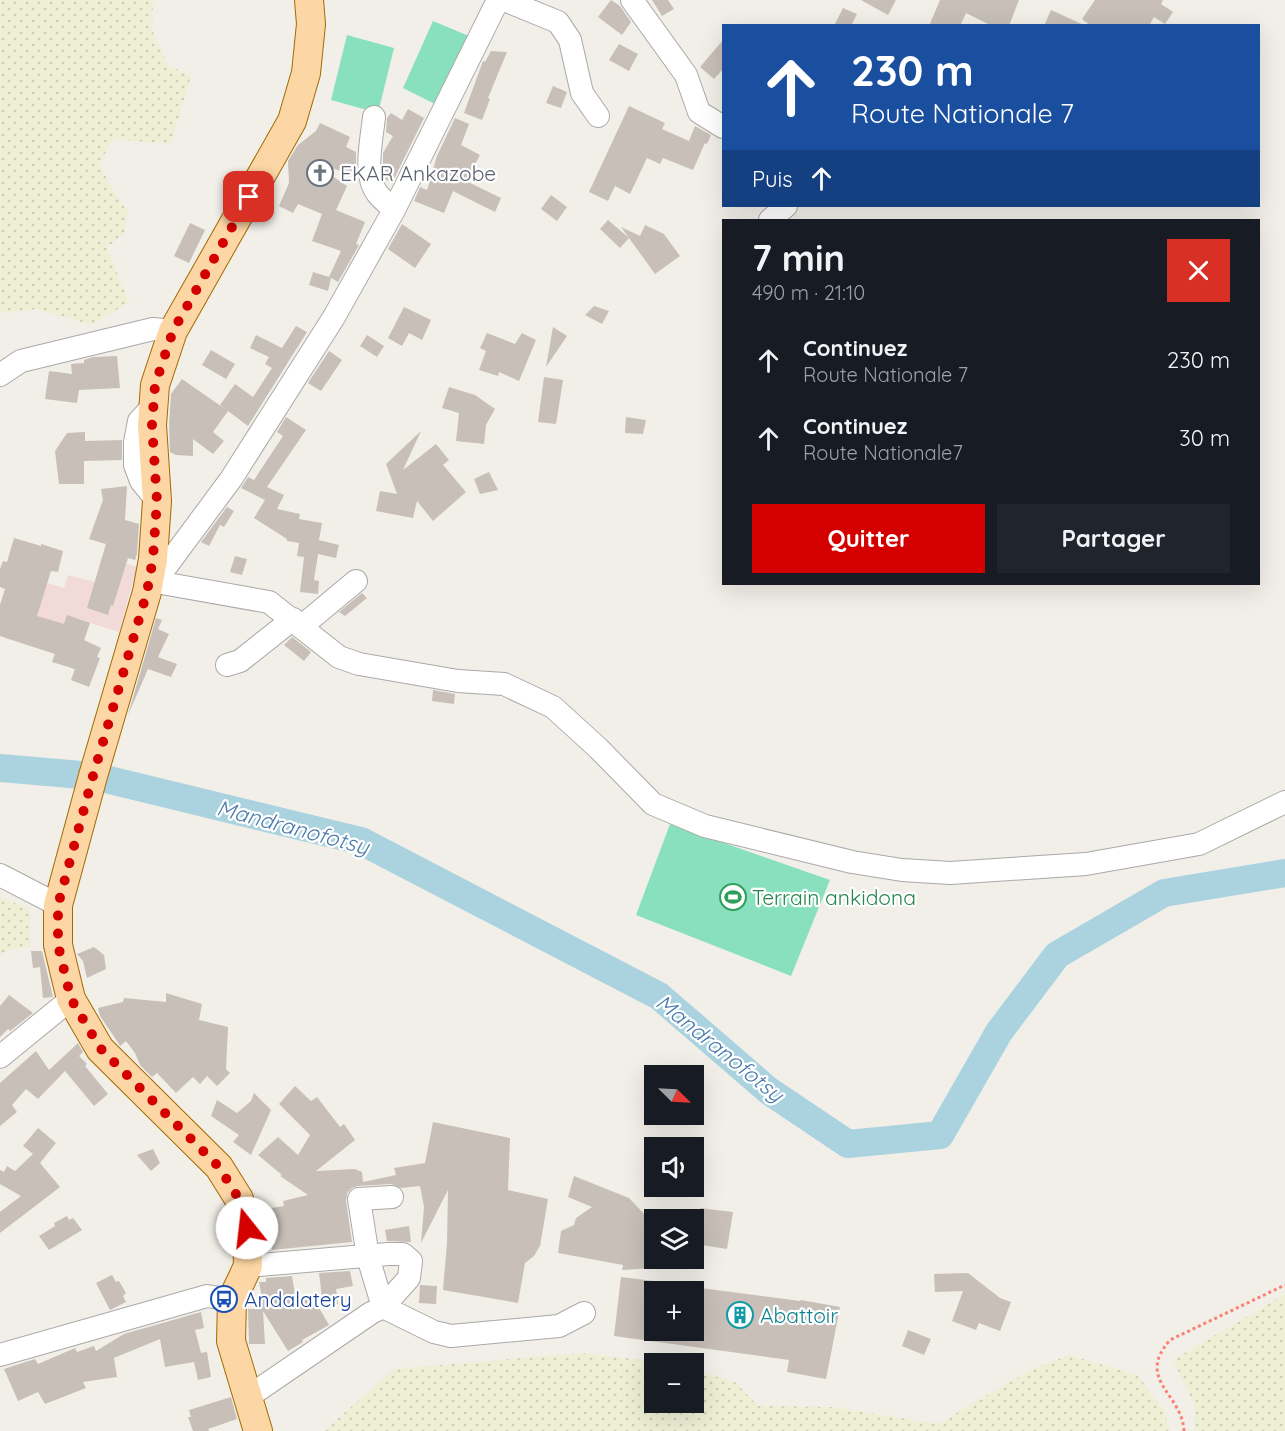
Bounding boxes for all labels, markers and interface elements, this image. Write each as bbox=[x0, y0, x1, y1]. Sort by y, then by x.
text: 230 m bbox=[851, 44, 974, 97]
icon: ahead bbox=[752, 48, 830, 126]
text: Route Nationale 7 bbox=[851, 96, 1074, 130]
church icon: EKAR Ankazobe bbox=[305, 158, 335, 188]
place label: EKAR Ankazobe bbox=[340, 160, 496, 186]
icon: ahead bbox=[805, 162, 838, 195]
text: Puis bbox=[752, 165, 793, 193]
pin bbox=[223, 171, 274, 222]
icon: arrive bbox=[232, 180, 265, 213]
text: 7 min bbox=[752, 235, 845, 280]
button: close bbox=[1167, 239, 1230, 302]
text: 490 m · 21:10 bbox=[752, 280, 865, 305]
text: Continuez bbox=[803, 334, 907, 362]
icon: ahead bbox=[752, 344, 785, 377]
text: 230 m bbox=[1167, 346, 1230, 374]
text: Route Nationale 7 bbox=[803, 362, 968, 387]
text: Continuez bbox=[803, 412, 907, 440]
icon: ahead bbox=[752, 422, 785, 455]
text: 30 m bbox=[1179, 424, 1230, 452]
text: Route Nationale7 bbox=[803, 440, 963, 465]
button: Quitter bbox=[752, 504, 985, 573]
button: Partager bbox=[997, 504, 1230, 573]
water label: Mandranofotsy bbox=[214, 793, 374, 861]
sports icon: Terrain ankidona bbox=[718, 882, 748, 912]
place label: Terrain ankidona bbox=[752, 884, 916, 910]
water label: Mandranofotsy bbox=[650, 988, 791, 1109]
north arrow bbox=[644, 1065, 704, 1125]
map controls bbox=[644, 1065, 704, 1413]
button: sound bbox=[644, 1137, 704, 1197]
position arrow bbox=[215, 1196, 279, 1260]
button: layers bbox=[644, 1209, 704, 1269]
button: + bbox=[644, 1281, 704, 1341]
bus stop icon: Andalatery bbox=[209, 1284, 239, 1314]
place label: Andalatery bbox=[244, 1286, 352, 1312]
building icon: Abattoir bbox=[725, 1300, 755, 1330]
place label: Abattoir bbox=[760, 1302, 838, 1328]
button: − bbox=[644, 1353, 704, 1413]

